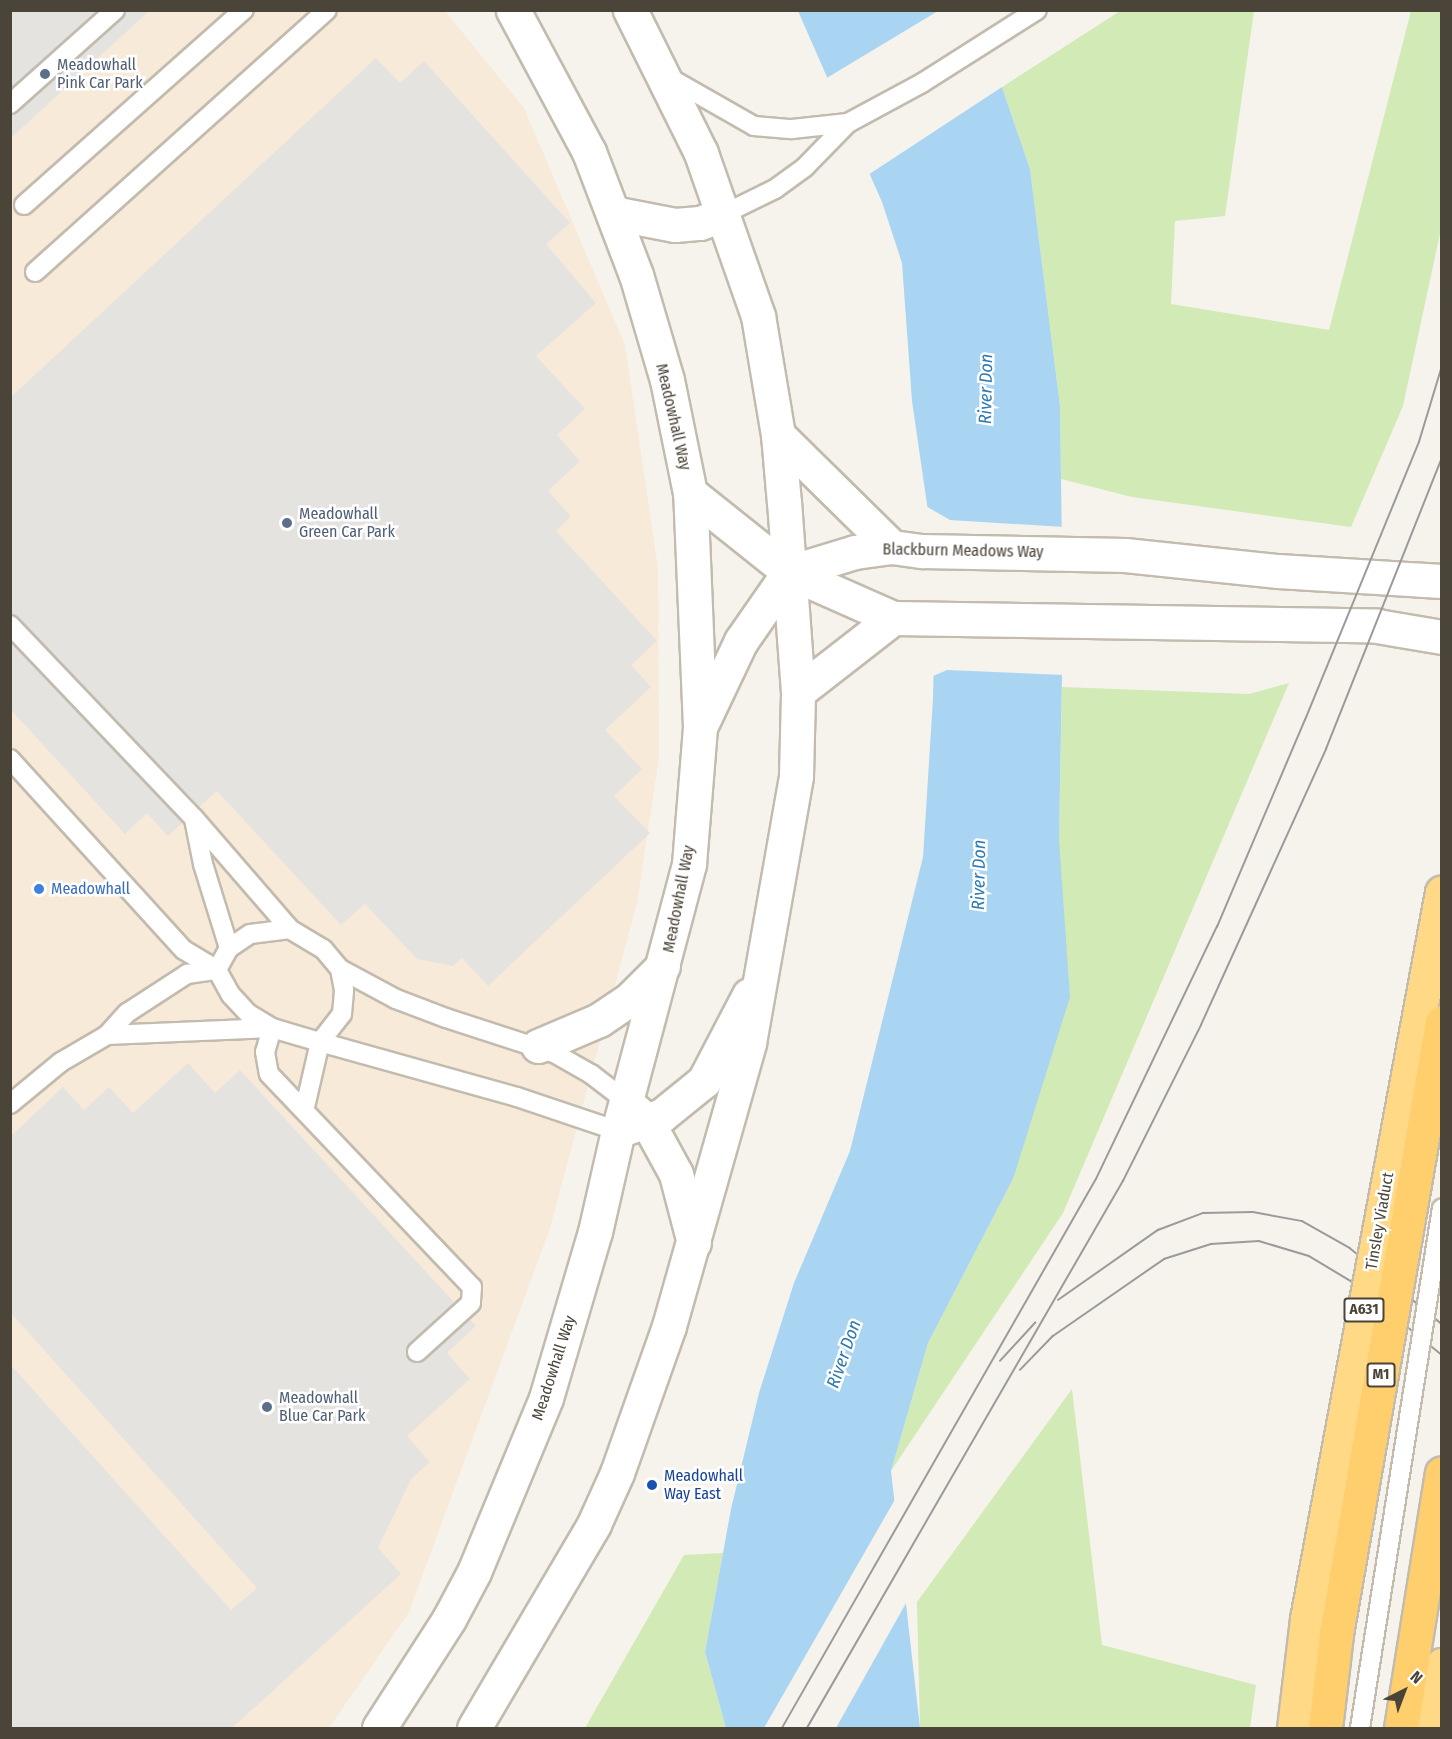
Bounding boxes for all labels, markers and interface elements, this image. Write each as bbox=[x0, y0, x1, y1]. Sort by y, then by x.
place label: Meadowhall Pink Car Park bbox=[57, 55, 143, 93]
marker: Meadowhall Pink Car Park bbox=[38, 67, 52, 81]
water label: River Don bbox=[975, 354, 997, 424]
street label: Meadowhall Way bbox=[651, 362, 695, 472]
place label: Meadowhall Green Car Park bbox=[299, 504, 395, 542]
marker: Meadowhall Green Car Park bbox=[280, 516, 294, 530]
street label: Blackburn Meadows Way bbox=[882, 540, 1044, 562]
water label: River Don bbox=[968, 840, 990, 910]
street label: Meadowhall Way bbox=[659, 844, 699, 954]
place label: Meadowhall bbox=[51, 879, 130, 899]
marker: Meadowhall bbox=[32, 882, 46, 896]
street label: Tinsley Viaduct bbox=[1362, 1171, 1398, 1271]
road number: A631 bbox=[1343, 1298, 1385, 1322]
street label: Meadowhall Way bbox=[528, 1313, 580, 1423]
water label: River Don bbox=[822, 1317, 866, 1391]
road number: M1 bbox=[1366, 1363, 1396, 1387]
place label: Meadowhall Blue Car Park bbox=[279, 1388, 366, 1426]
marker: Meadowhall Blue Car Park bbox=[260, 1400, 274, 1414]
place label: Meadowhall Way East bbox=[664, 1466, 743, 1504]
marker: Meadowhall Way East bbox=[645, 1478, 659, 1492]
north arrow bbox=[1374, 1661, 1434, 1721]
text: N bbox=[1406, 1667, 1426, 1688]

